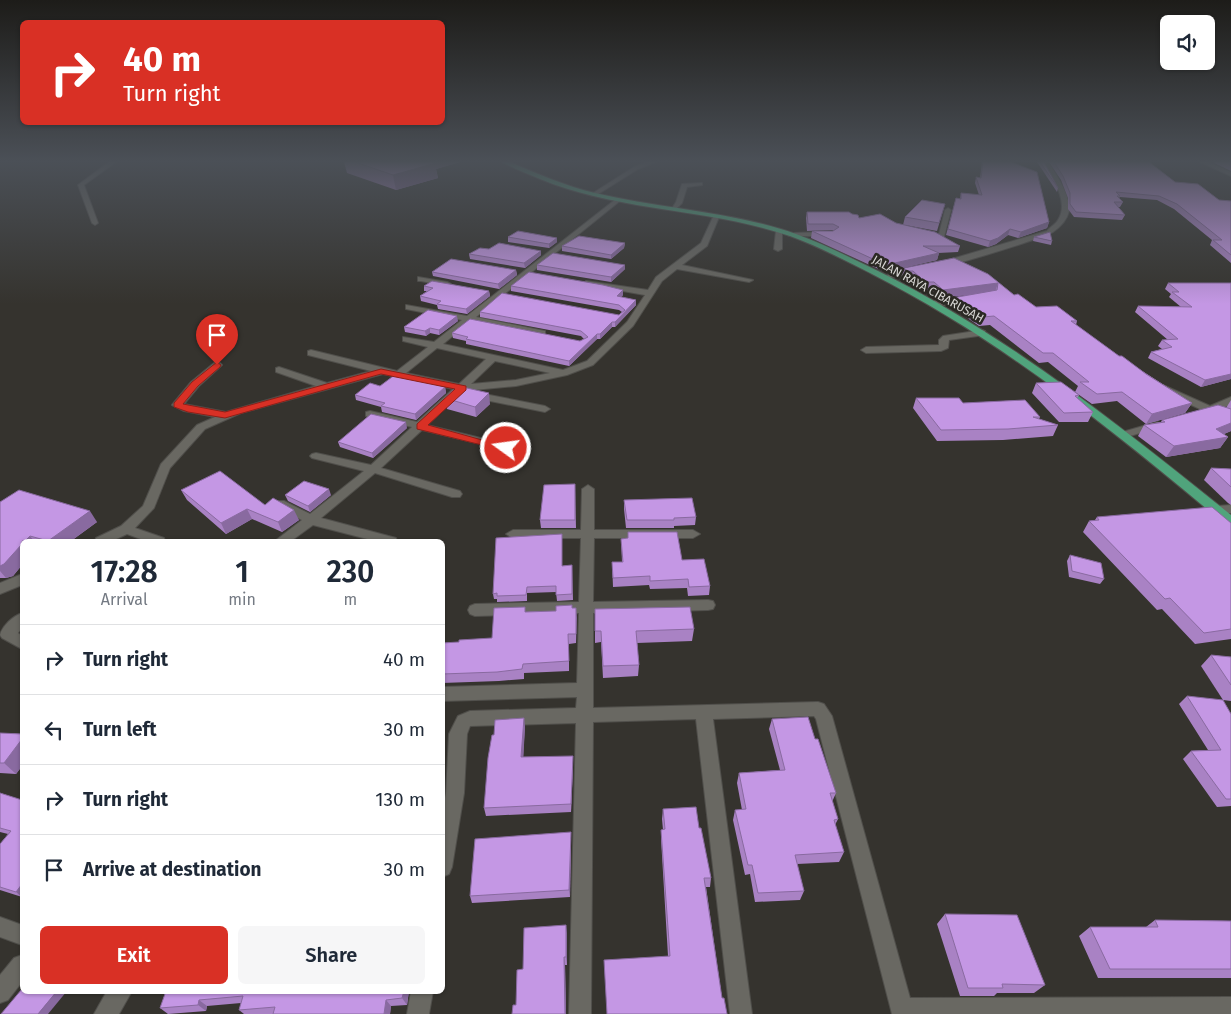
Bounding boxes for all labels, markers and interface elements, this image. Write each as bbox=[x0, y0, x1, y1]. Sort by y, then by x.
map controls bbox=[1160, 15, 1215, 70]
button: sound bbox=[1160, 15, 1215, 70]
text: 40 m bbox=[123, 38, 201, 80]
icon: right bbox=[40, 40, 105, 105]
text: Turn right bbox=[123, 80, 220, 107]
street label: JALAN RAYA CIBARUSAH bbox=[870, 253, 986, 325]
pin bbox=[196, 314, 238, 365]
icon: arrive bbox=[203, 321, 231, 349]
position arrow bbox=[479, 421, 531, 473]
text: 17:28 bbox=[91, 554, 158, 590]
text: 1 bbox=[235, 554, 249, 590]
text: 230 bbox=[326, 554, 374, 590]
text: Arrival bbox=[101, 590, 148, 609]
text: min bbox=[228, 590, 256, 609]
text: m bbox=[344, 590, 357, 609]
icon: right bbox=[40, 646, 68, 674]
text: Turn right bbox=[83, 648, 168, 671]
text: 40 m bbox=[383, 648, 425, 671]
icon: left bbox=[40, 716, 68, 744]
text: Turn left bbox=[83, 718, 157, 741]
text: 30 m bbox=[384, 718, 425, 741]
icon: right bbox=[40, 786, 68, 814]
text: Turn right bbox=[83, 788, 168, 811]
text: 130 m bbox=[375, 788, 425, 811]
icon: arrive bbox=[40, 856, 68, 884]
text: Arrive at destination bbox=[83, 858, 262, 881]
text: 30 m bbox=[384, 858, 425, 881]
button: Exit bbox=[40, 926, 228, 984]
button: Share bbox=[238, 926, 425, 984]

